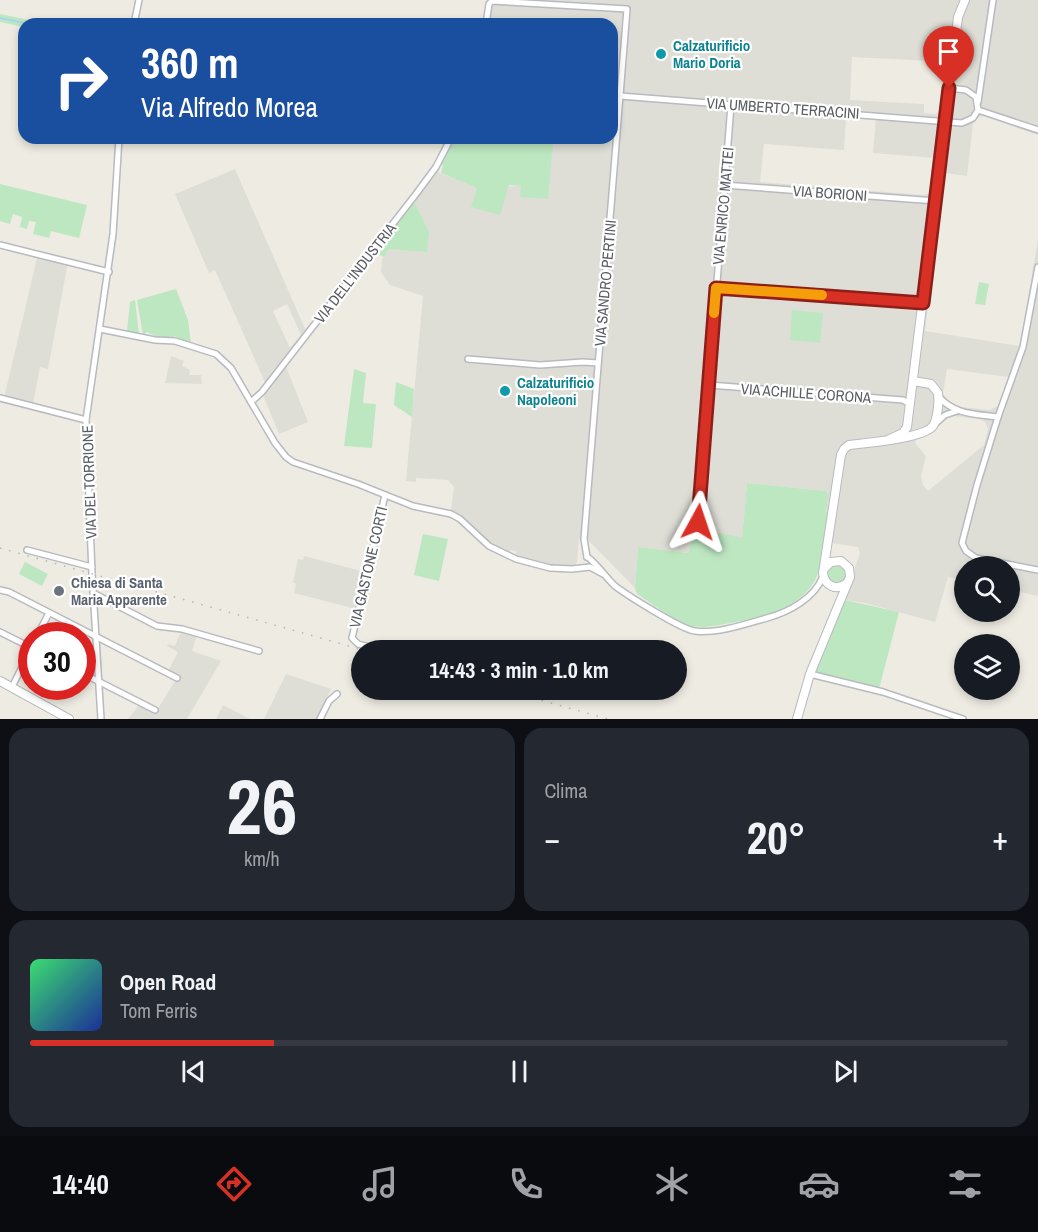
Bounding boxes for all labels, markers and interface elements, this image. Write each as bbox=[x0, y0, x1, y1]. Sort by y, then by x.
pin bbox=[923, 26, 974, 88]
text: 360 m bbox=[141, 35, 239, 91]
place label: Calzaturificio Mario Doria bbox=[673, 35, 750, 73]
icon: arrive bbox=[932, 35, 965, 68]
icon: right bbox=[42, 42, 120, 120]
marker: Calzaturificio Mario Doria bbox=[654, 47, 668, 61]
text: Via Alfredo Morea bbox=[141, 89, 318, 125]
street label: VIA UMBERTO TERRACINI bbox=[706, 92, 860, 124]
street label: VIA ENRICO MATTEI bbox=[707, 146, 739, 266]
street label: VIA BORIONI bbox=[792, 180, 868, 206]
street label: VIA DELL'INDUSTRIA bbox=[309, 218, 401, 328]
street label: VIA SANDRO PERTINI bbox=[589, 219, 621, 347]
place label: Calzaturificio Napoleoni bbox=[517, 372, 594, 410]
street label: VIA ACHILLE CORONA bbox=[740, 378, 873, 408]
marker: Calzaturificio Napoleoni bbox=[498, 384, 512, 398]
street label: VIA DEL TORRIONE bbox=[77, 425, 101, 539]
position arrow bbox=[666, 490, 730, 554]
street label: VIA GASTONE CORTI bbox=[344, 504, 392, 630]
map controls bbox=[954, 556, 1020, 700]
button: search bbox=[954, 556, 1020, 622]
place label: Chiesa di Santa Maria Apparente bbox=[71, 572, 167, 610]
marker: Chiesa di Santa Maria Apparente bbox=[52, 584, 66, 598]
speed limit sign: 30 bbox=[18, 622, 96, 700]
button: layers bbox=[954, 634, 1020, 700]
text: 14:43 · 3 min · 1.0 km bbox=[429, 655, 609, 685]
text: 26 bbox=[226, 753, 297, 858]
text: Clima bbox=[545, 777, 587, 804]
text: 20° bbox=[747, 807, 806, 868]
text: − bbox=[545, 816, 560, 860]
text: + bbox=[992, 816, 1008, 860]
text: km/h bbox=[244, 845, 280, 872]
text: Open Road bbox=[120, 967, 216, 997]
text: Tom Ferris bbox=[120, 997, 198, 1024]
icon: previous bbox=[177, 1055, 210, 1088]
icon: pause bbox=[503, 1055, 536, 1088]
icon: next bbox=[829, 1055, 862, 1088]
icon: directions bbox=[213, 1163, 255, 1205]
icon: music bbox=[359, 1163, 401, 1205]
icon: phone bbox=[505, 1163, 547, 1205]
icon: climate bbox=[651, 1163, 693, 1205]
icon: car bbox=[798, 1163, 840, 1205]
icon: filters bbox=[944, 1163, 986, 1205]
text: 14:40 bbox=[52, 1166, 109, 1202]

